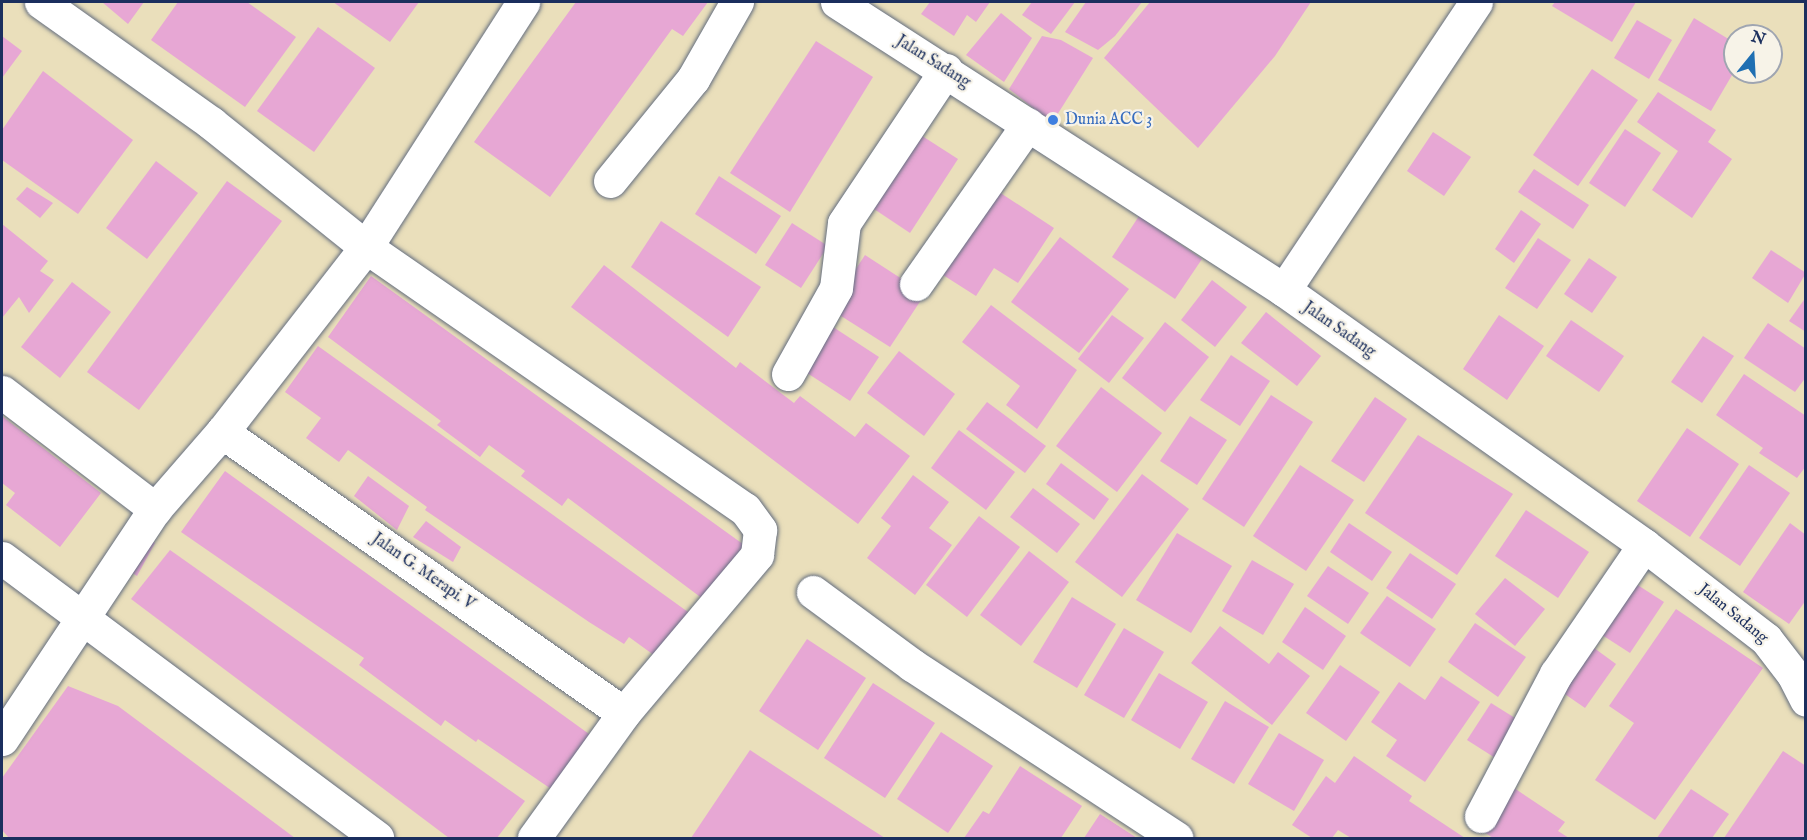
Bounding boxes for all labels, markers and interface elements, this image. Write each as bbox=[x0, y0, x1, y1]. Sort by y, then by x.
north arrow bbox=[1723, 24, 1783, 84]
text: N bbox=[1748, 27, 1768, 50]
street label: Jalan Sadang bbox=[892, 32, 974, 92]
place label: Dunia ACC 3 bbox=[1065, 110, 1152, 130]
marker: Dunia ACC 3 bbox=[1046, 113, 1060, 127]
street label: Jalan Sadang bbox=[1299, 298, 1379, 362]
street label: Jalan G. Merapi. V bbox=[368, 529, 478, 615]
street label: Jalan Sadang bbox=[1694, 580, 1772, 648]

